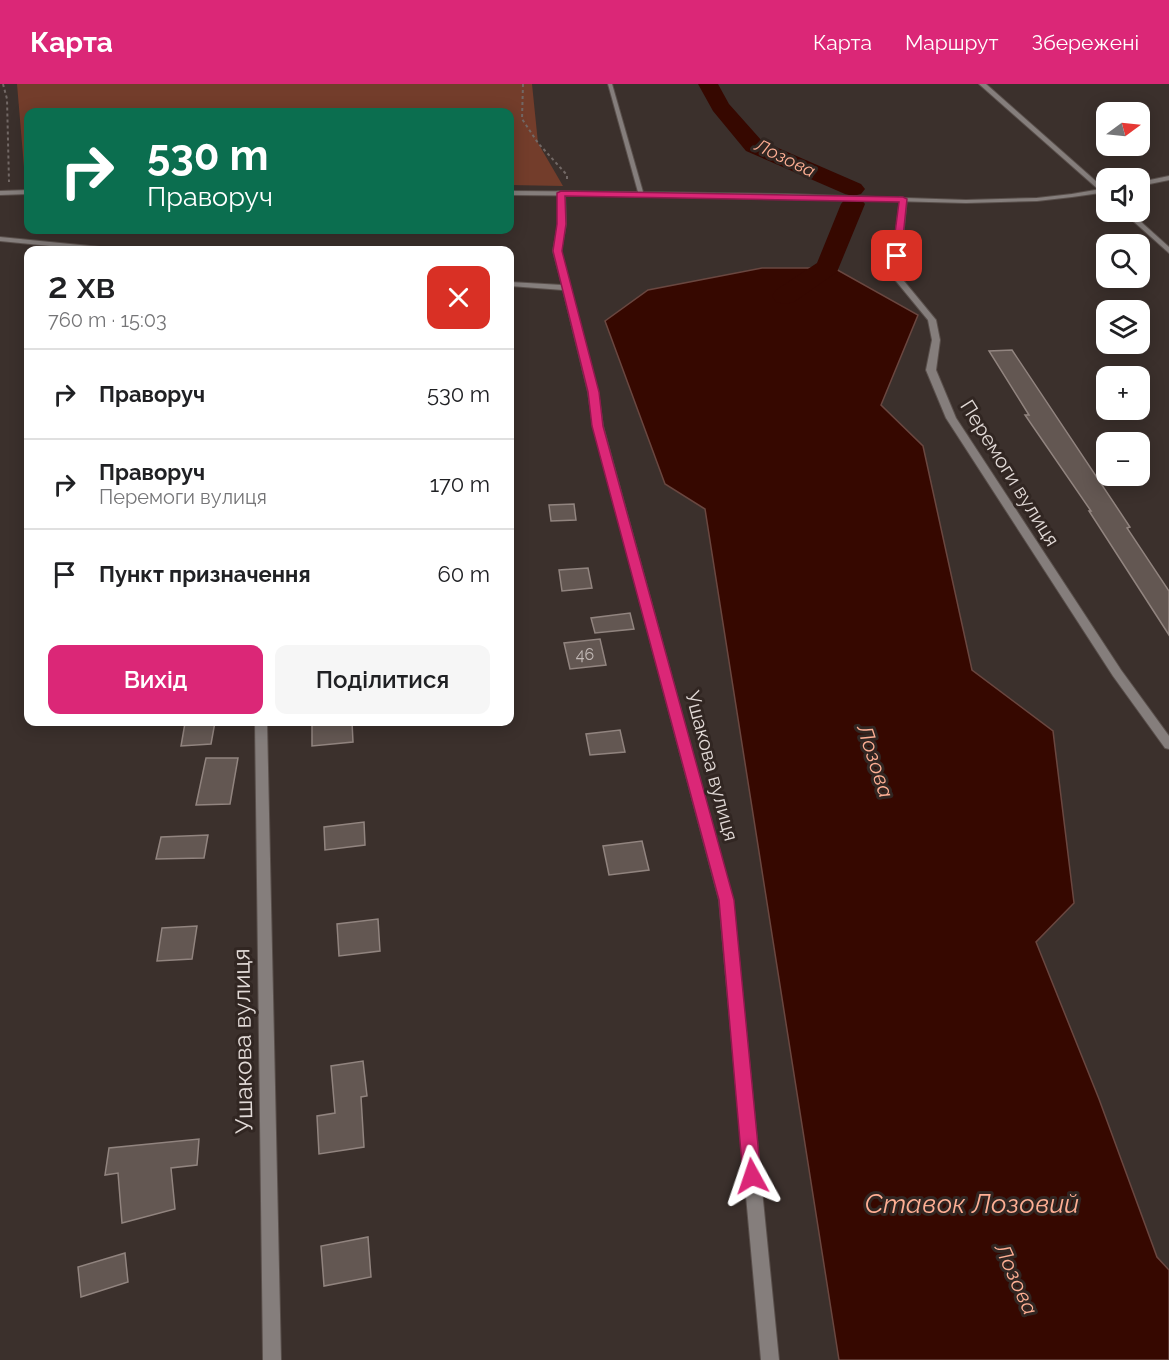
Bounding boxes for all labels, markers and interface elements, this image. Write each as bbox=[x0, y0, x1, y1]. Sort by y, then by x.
text: Карта bbox=[30, 26, 113, 59]
text: Карта bbox=[813, 30, 872, 55]
text: Маршрут bbox=[905, 30, 998, 55]
text: Збережені bbox=[1031, 30, 1139, 55]
north arrow bbox=[1096, 102, 1150, 156]
map controls bbox=[1096, 102, 1150, 486]
text: 530 m bbox=[147, 131, 269, 180]
icon: right bbox=[48, 132, 126, 210]
water label: Лозова bbox=[751, 133, 819, 181]
button: sound bbox=[1096, 168, 1150, 222]
text: Праворуч bbox=[147, 181, 273, 212]
pin bbox=[871, 230, 922, 281]
button: search bbox=[1096, 234, 1150, 288]
icon: arrive bbox=[880, 239, 913, 272]
text: 2 хв bbox=[48, 264, 115, 306]
button: close bbox=[427, 266, 490, 329]
button: layers bbox=[1096, 300, 1150, 354]
text: 760 m · 15:03 bbox=[48, 308, 167, 332]
button: + bbox=[1096, 366, 1150, 420]
icon: right bbox=[48, 378, 81, 411]
text: Праворуч bbox=[99, 381, 205, 407]
text: 530 m bbox=[427, 381, 490, 407]
street label: Перемоги вулиця bbox=[955, 395, 1065, 551]
button: − bbox=[1096, 432, 1150, 486]
text: Праворуч bbox=[99, 459, 205, 485]
icon: right bbox=[48, 468, 81, 501]
text: 170 m bbox=[430, 471, 490, 497]
text: Перемоги вулиця bbox=[99, 485, 267, 509]
icon: arrive bbox=[48, 558, 81, 591]
text: Пункт призначення bbox=[99, 561, 311, 587]
text: 60 m bbox=[437, 561, 490, 587]
button: Вихід bbox=[48, 645, 263, 714]
button: Поділитися bbox=[275, 645, 490, 714]
house number: 46 bbox=[576, 645, 594, 664]
street label: Ушакова вулиця bbox=[680, 688, 744, 844]
water label: Лозова bbox=[852, 720, 899, 801]
street label: Ушакова вулиця bbox=[226, 948, 259, 1134]
position arrow bbox=[720, 1144, 784, 1208]
water label: Ставок Лозовий bbox=[865, 1189, 1079, 1219]
water label: Лозова bbox=[989, 1238, 1043, 1318]

